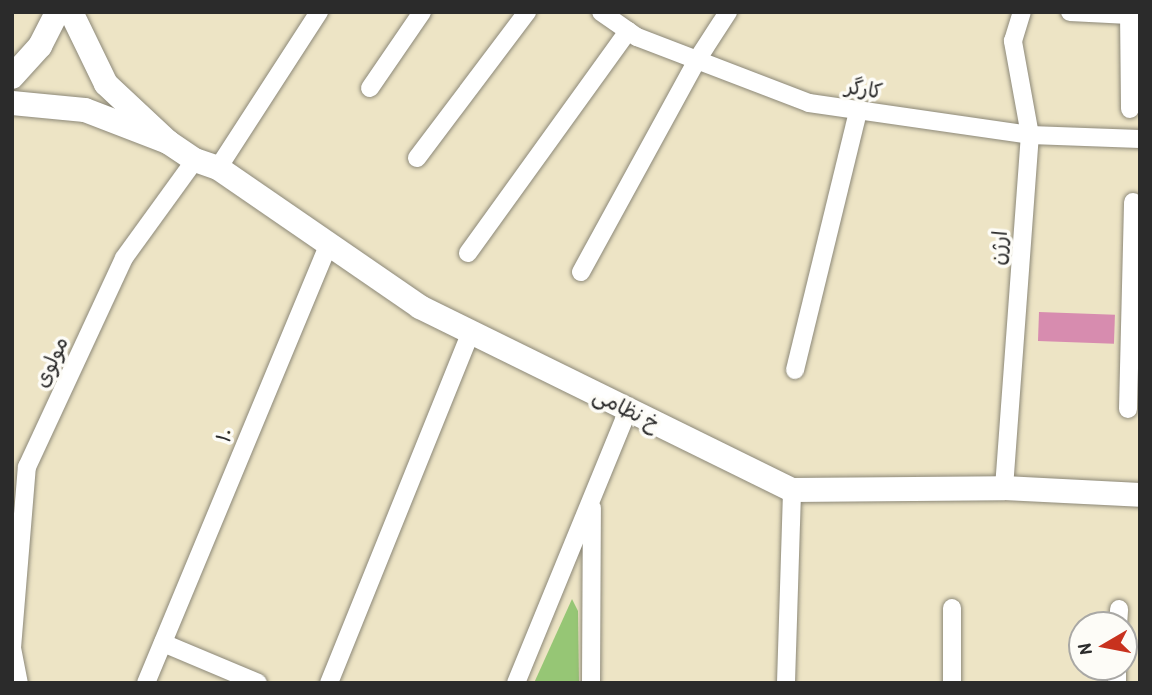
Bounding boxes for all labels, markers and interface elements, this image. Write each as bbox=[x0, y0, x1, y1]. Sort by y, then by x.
street label: کارگر bbox=[843, 74, 885, 104]
street label: ارژن bbox=[985, 230, 1013, 266]
street label: مولوی bbox=[28, 333, 74, 391]
street label: خ نظامی bbox=[589, 382, 663, 436]
street label: ۱۰ bbox=[211, 423, 239, 447]
north arrow bbox=[1068, 611, 1138, 681]
text: N bbox=[1071, 642, 1098, 657]

